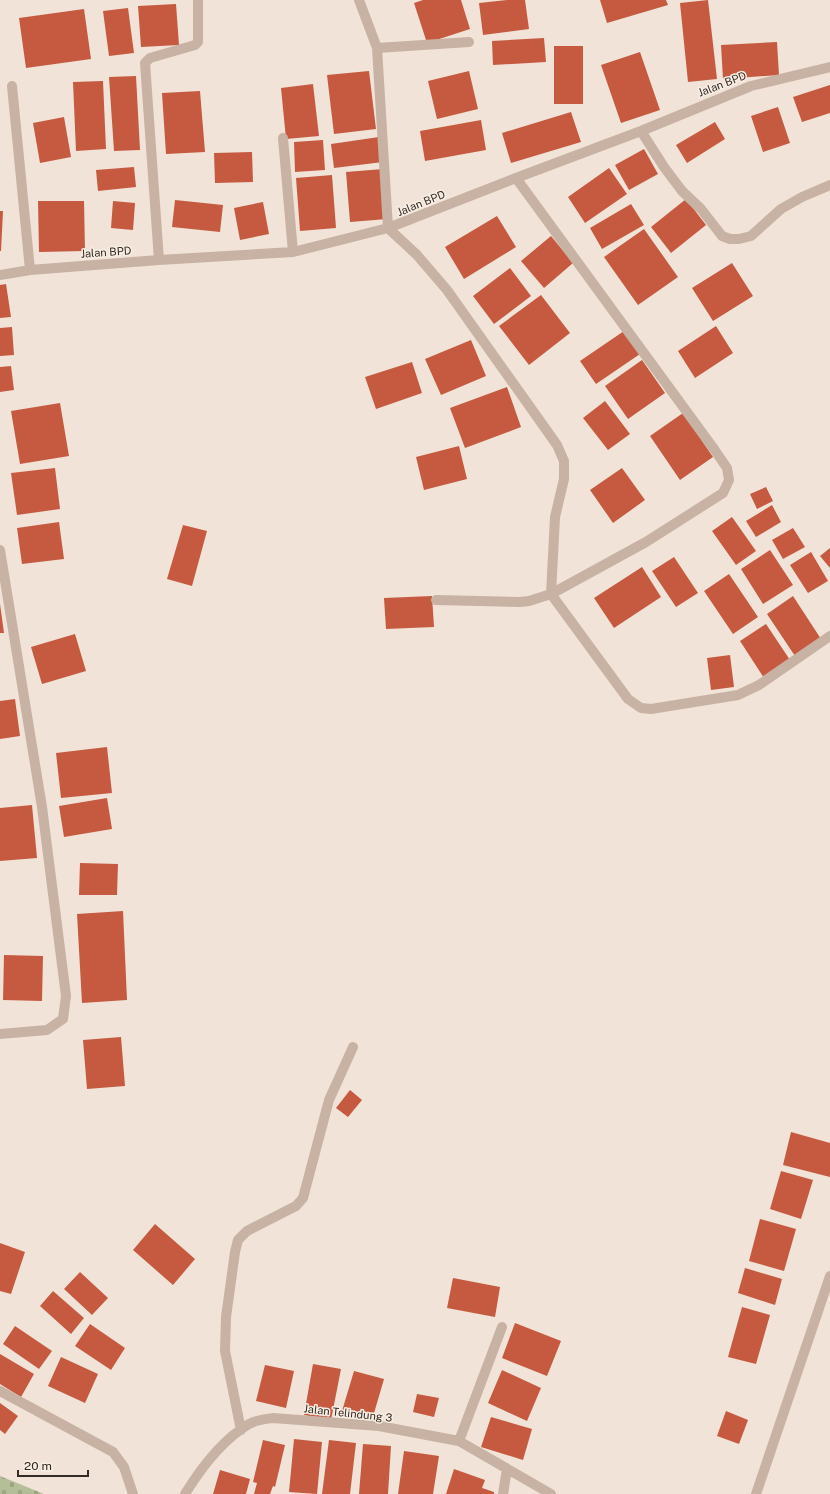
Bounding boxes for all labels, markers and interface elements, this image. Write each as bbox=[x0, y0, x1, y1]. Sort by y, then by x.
street label: Jalan BPD bbox=[696, 69, 748, 99]
street label: Jalan BPD bbox=[395, 188, 447, 218]
street label: Jalan BPD bbox=[80, 244, 132, 260]
street label: Jalan Telindung 3 bbox=[303, 1402, 393, 1424]
scale bar bbox=[18, 1452, 88, 1478]
text: 20 m bbox=[24, 1459, 52, 1473]

